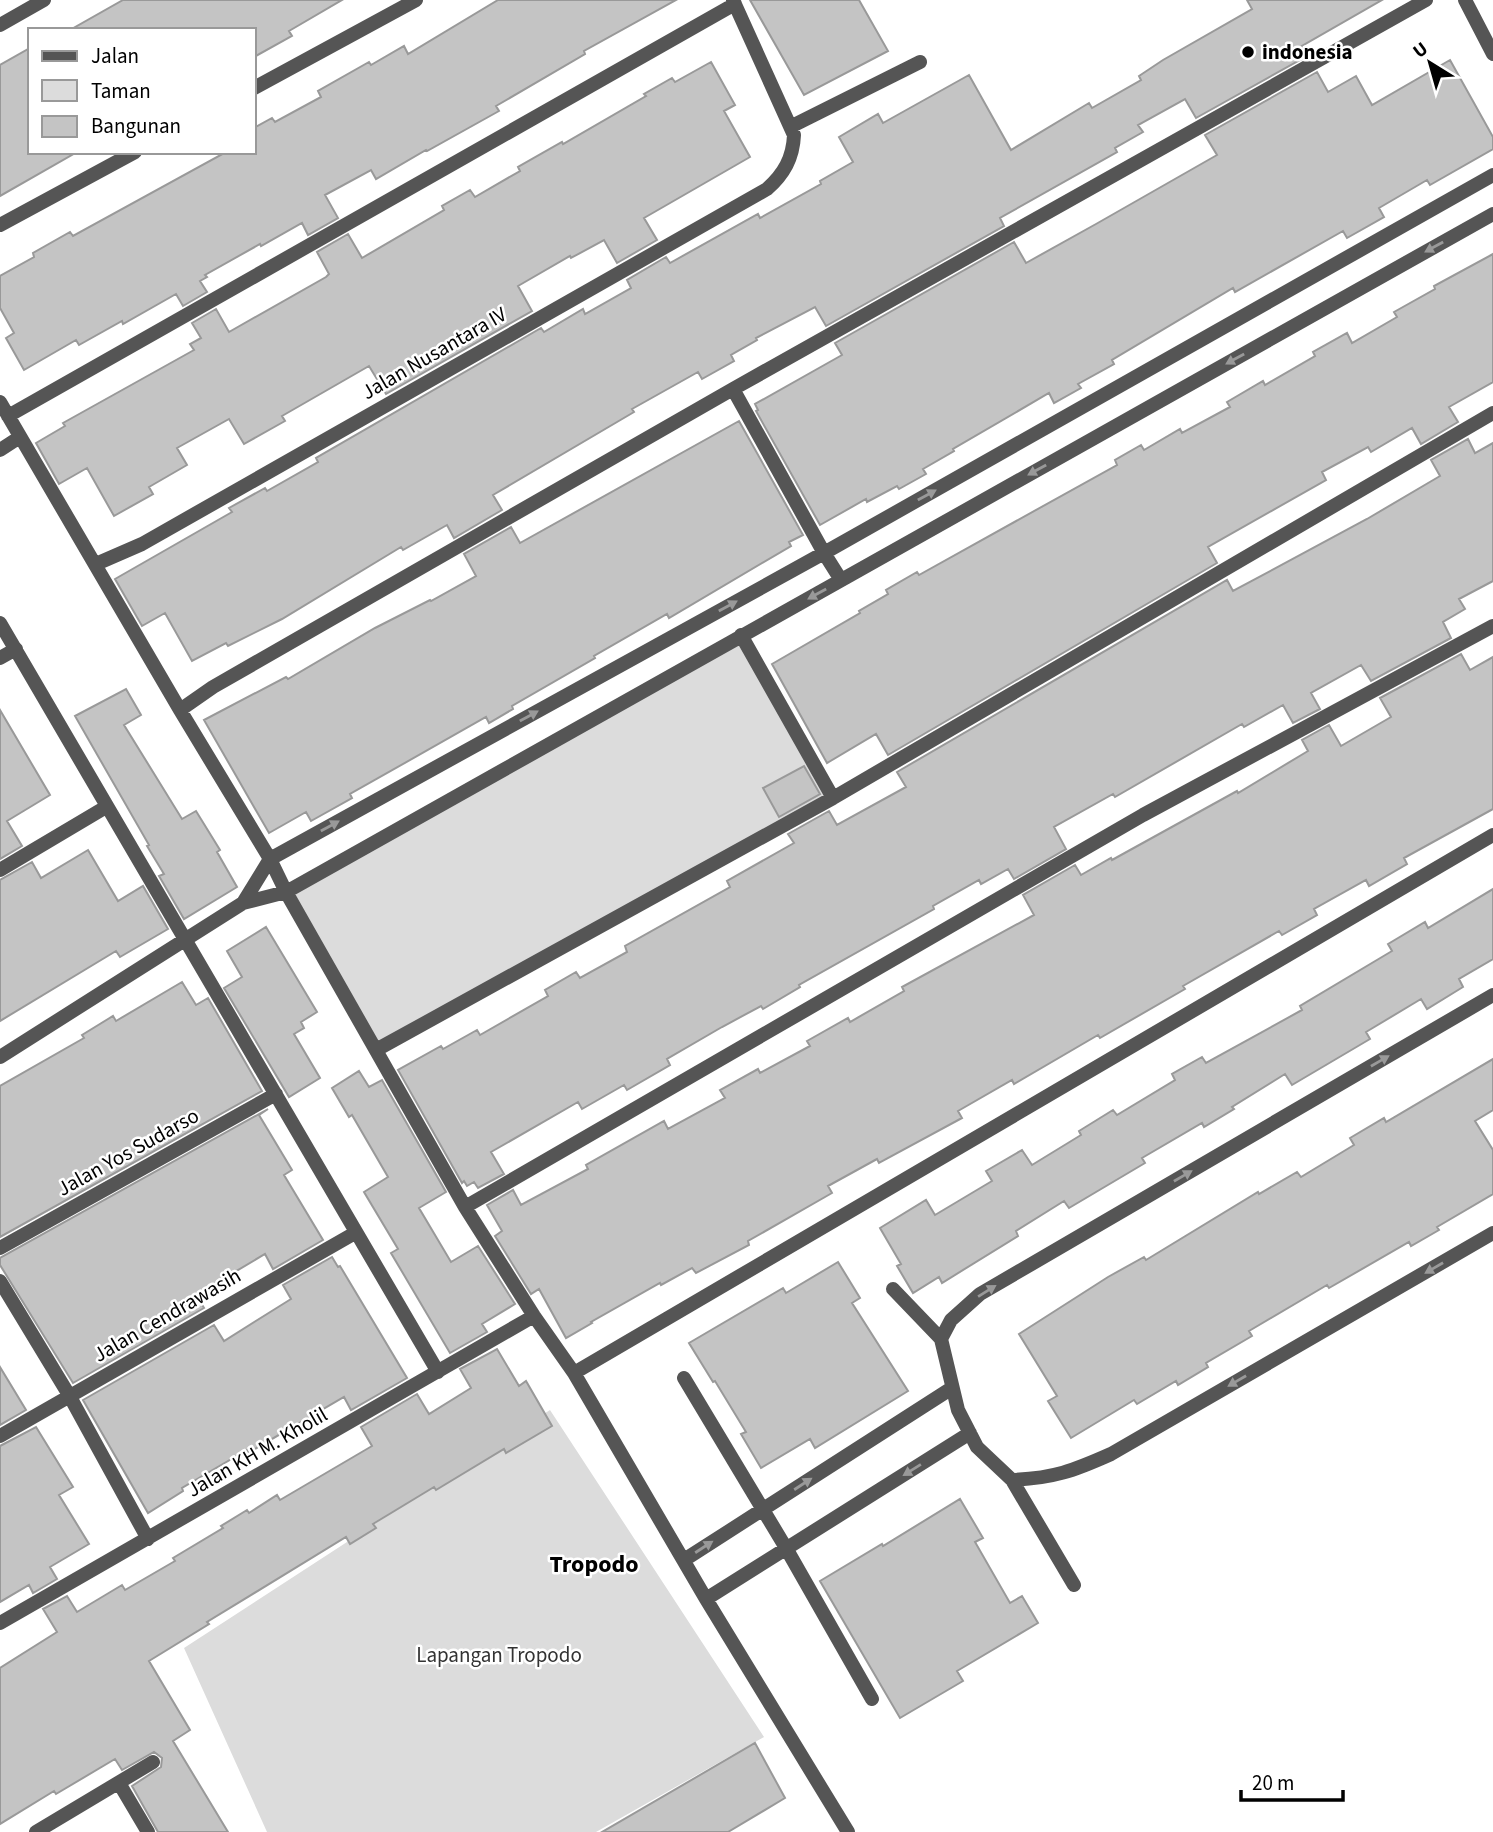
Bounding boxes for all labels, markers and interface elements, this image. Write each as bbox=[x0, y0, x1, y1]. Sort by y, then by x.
legend bbox=[28, 28, 256, 154]
north arrow bbox=[1395, 28, 1465, 98]
text: U bbox=[1407, 36, 1434, 65]
place label: indonesia bbox=[1262, 37, 1353, 67]
text: Jalan bbox=[91, 41, 139, 71]
marker: indonesia bbox=[1240, 44, 1256, 60]
text: Taman bbox=[91, 76, 151, 106]
text: Bangunan bbox=[91, 111, 181, 141]
one-way arrow bbox=[1424, 241, 1443, 253]
street label: Jalan Nusantara IV bbox=[356, 299, 512, 407]
one-way arrow bbox=[1226, 353, 1245, 365]
one-way arrow bbox=[1027, 464, 1047, 476]
one-way arrow bbox=[917, 489, 936, 501]
one-way arrow bbox=[807, 588, 827, 599]
one-way arrow bbox=[719, 600, 738, 612]
one-way arrow bbox=[519, 710, 539, 722]
one-way arrow bbox=[320, 820, 340, 832]
one-way arrow bbox=[1370, 1055, 1389, 1067]
street label: Jalan Yos Sudarso bbox=[52, 1101, 204, 1203]
one-way arrow bbox=[1174, 1170, 1193, 1182]
street label: Jalan Cendrawasih bbox=[88, 1260, 246, 1370]
one-way arrow bbox=[1424, 1261, 1444, 1273]
one-way arrow bbox=[978, 1284, 997, 1297]
one-way arrow bbox=[1227, 1375, 1247, 1387]
street label: Jalan KH M. Kholil bbox=[181, 1400, 333, 1504]
one-way arrow bbox=[902, 1463, 921, 1476]
one-way arrow bbox=[794, 1477, 813, 1490]
one-way arrow bbox=[695, 1540, 714, 1553]
district label: Tropodo bbox=[549, 1547, 639, 1582]
park label: Lapangan Tropodo bbox=[416, 1640, 582, 1670]
scale bar bbox=[1241, 1758, 1342, 1802]
text: 20 m bbox=[1252, 1768, 1294, 1798]

